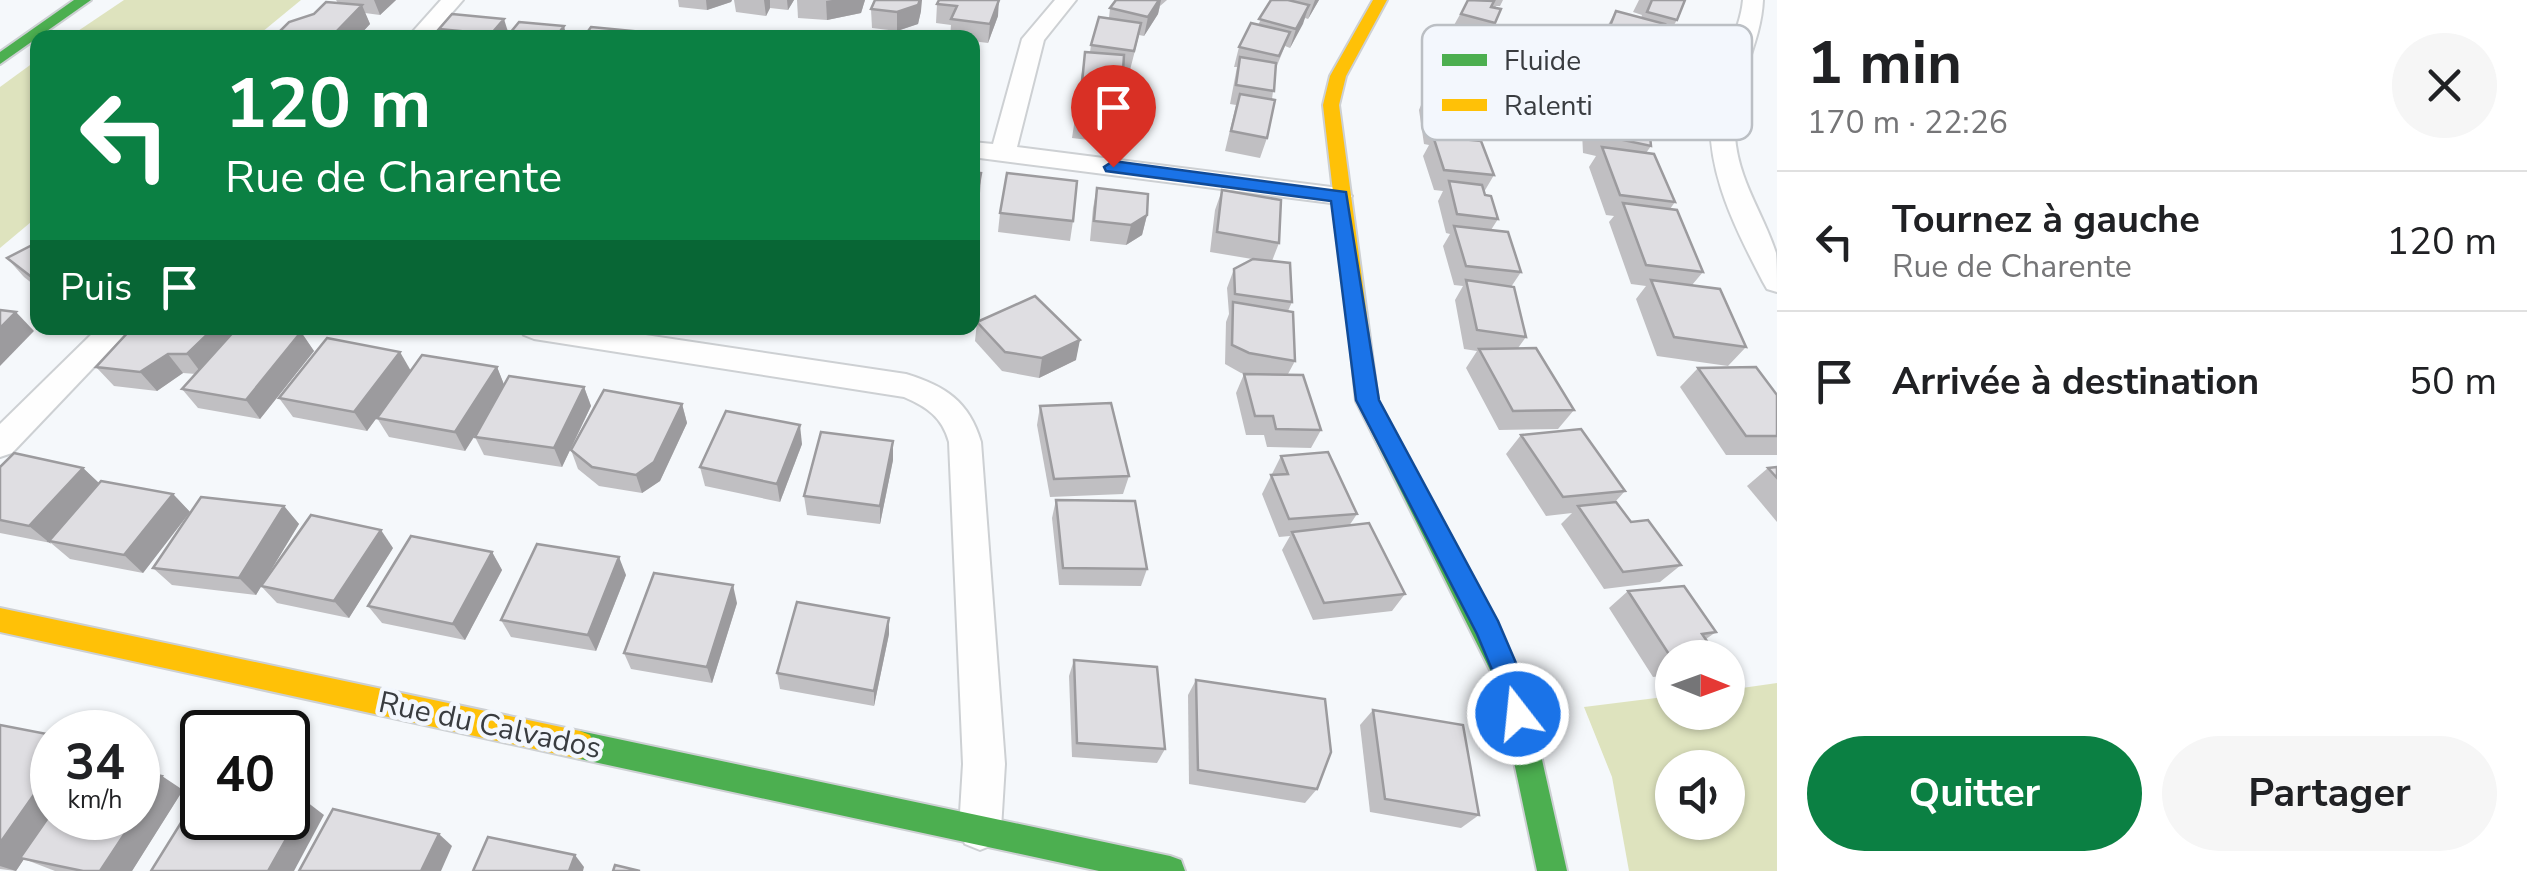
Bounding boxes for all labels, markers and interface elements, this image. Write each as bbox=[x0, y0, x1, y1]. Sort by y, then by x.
text: 1 min bbox=[1807, 22, 1962, 104]
legend bbox=[1422, 25, 1752, 140]
button: close bbox=[2392, 33, 2497, 138]
text: Fluide bbox=[1504, 42, 1581, 80]
text: 120 m bbox=[225, 56, 431, 152]
pin bbox=[1071, 65, 1156, 168]
icon: left bbox=[60, 70, 190, 200]
icon: arrive bbox=[1086, 80, 1141, 135]
text: Ralenti bbox=[1504, 87, 1593, 125]
text: 170 m · 22:26 bbox=[1807, 101, 2008, 144]
text: Rue de Charente bbox=[225, 147, 562, 208]
text: Tournez à gauche bbox=[1892, 194, 2200, 245]
icon: left bbox=[1807, 214, 1862, 269]
text: 120 m bbox=[2386, 216, 2497, 267]
text: Rue de Charente bbox=[1892, 245, 2132, 288]
icon: arrive bbox=[152, 260, 207, 315]
text: Puis bbox=[60, 262, 132, 313]
icon: arrive bbox=[1807, 354, 1862, 409]
text: Arrivée à destination bbox=[1892, 356, 2259, 407]
text: 50 m bbox=[2409, 356, 2497, 407]
north arrow bbox=[1655, 640, 1745, 730]
map controls bbox=[1655, 640, 1745, 840]
position arrow bbox=[1466, 662, 1570, 766]
street label: Rue du Calvados bbox=[375, 682, 605, 769]
speed limit sign: 40 bbox=[180, 710, 310, 840]
text: 34 bbox=[65, 728, 125, 797]
button: Quitter bbox=[1807, 736, 2142, 851]
button: Partager bbox=[2162, 736, 2497, 851]
button: sound bbox=[1655, 750, 1745, 840]
text: km/h bbox=[67, 783, 123, 817]

